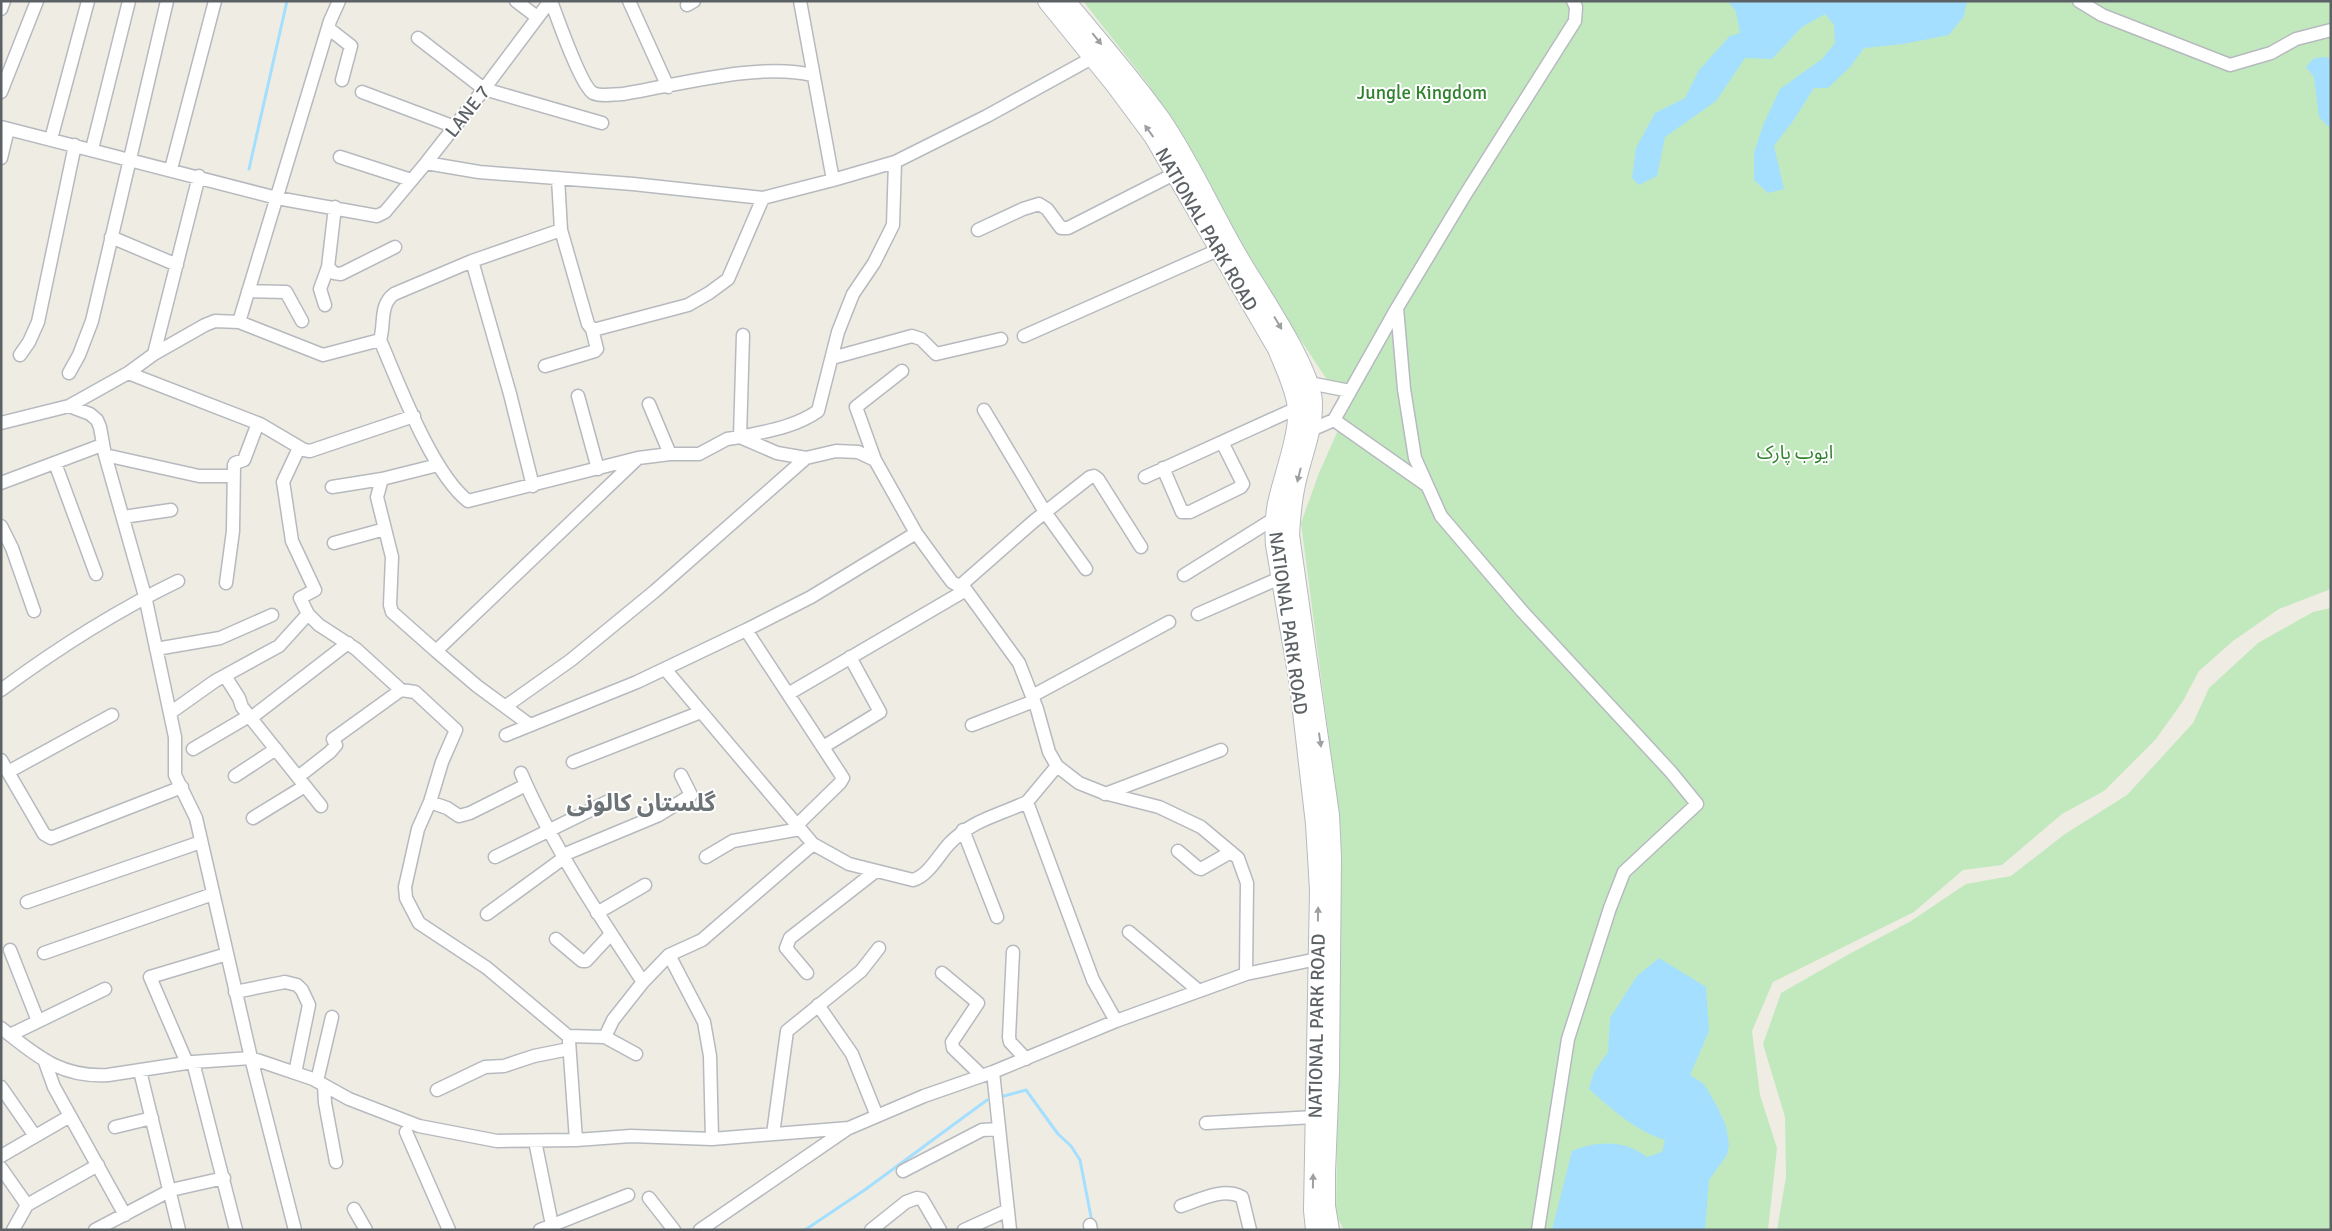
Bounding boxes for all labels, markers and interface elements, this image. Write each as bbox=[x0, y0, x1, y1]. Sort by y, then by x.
one-way arrow bbox=[1091, 32, 1102, 45]
street label: LANE 7 bbox=[440, 81, 496, 142]
park label: Jungle Kingdom bbox=[1357, 81, 1487, 105]
one-way arrow bbox=[1144, 124, 1154, 137]
street label: NATIONAL PARK ROAD bbox=[1150, 144, 1263, 315]
one-way arrow bbox=[1273, 316, 1282, 329]
park label: ایوب پارک bbox=[1757, 441, 1833, 465]
one-way arrow bbox=[1294, 468, 1302, 483]
street label: NATIONAL PARK ROAD bbox=[1263, 530, 1313, 716]
one-way arrow bbox=[1316, 732, 1324, 748]
district label: گلستان کالونی bbox=[566, 788, 717, 818]
one-way arrow bbox=[1315, 906, 1323, 922]
street label: NATIONAL PARK ROAD bbox=[1303, 933, 1331, 1119]
one-way arrow bbox=[1309, 1173, 1317, 1189]

